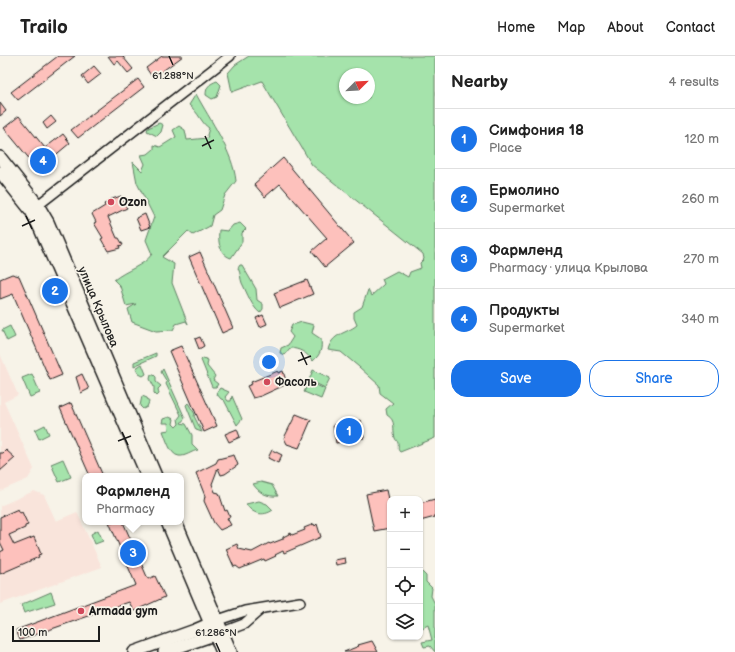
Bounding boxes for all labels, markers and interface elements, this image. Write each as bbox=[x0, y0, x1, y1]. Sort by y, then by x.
text: Trailo bbox=[20, 16, 68, 39]
text: Home bbox=[497, 19, 535, 36]
text: Map bbox=[557, 19, 585, 36]
text: About bbox=[607, 19, 644, 36]
text: Contact bbox=[666, 19, 715, 36]
north arrow bbox=[339, 68, 375, 104]
text: 61.288°N bbox=[152, 70, 194, 82]
text: Nearby bbox=[451, 72, 508, 92]
text: 4 results bbox=[669, 74, 719, 90]
text: Симфония 18 bbox=[489, 121, 584, 140]
text: 1 bbox=[461, 131, 467, 147]
text: 120 m bbox=[684, 131, 719, 147]
text: Place bbox=[489, 140, 522, 156]
pin: 4 bbox=[30, 146, 56, 176]
text: Ермолино bbox=[489, 181, 560, 200]
text: 2 bbox=[460, 191, 468, 207]
text: 260 m bbox=[681, 191, 719, 207]
place label: Ozon bbox=[119, 195, 147, 210]
marker: Ozon bbox=[106, 197, 116, 207]
text: Supermarket bbox=[489, 200, 565, 216]
text: Фармленд bbox=[489, 241, 562, 260]
text: 3 bbox=[460, 251, 468, 267]
text: 270 m bbox=[683, 251, 719, 267]
text: Pharmacy · улица Крылова bbox=[489, 260, 648, 276]
street label: улица Крылова bbox=[74, 264, 122, 350]
pin: 2 bbox=[42, 276, 68, 306]
text: Продукты bbox=[489, 301, 560, 320]
text: 4 bbox=[460, 311, 468, 327]
text: 340 m bbox=[681, 311, 719, 327]
text: Supermarket bbox=[489, 320, 565, 336]
your location bbox=[259, 352, 279, 372]
button: Save bbox=[451, 360, 581, 397]
button: Share bbox=[589, 360, 719, 397]
place label: Фасоль bbox=[275, 375, 317, 390]
marker: Фасоль bbox=[262, 377, 272, 387]
pin: 1 bbox=[336, 416, 362, 446]
popup bbox=[82, 473, 184, 525]
text: Фармленд bbox=[96, 482, 170, 501]
map controls bbox=[387, 496, 423, 640]
button: + bbox=[387, 496, 423, 532]
text: Pharmacy bbox=[96, 501, 155, 517]
button: − bbox=[387, 532, 423, 568]
pin: 3 bbox=[120, 538, 146, 568]
button: locate bbox=[387, 568, 423, 604]
place label: Armada gym bbox=[88, 604, 158, 619]
button: layers bbox=[387, 604, 423, 640]
marker: Armada gym bbox=[76, 606, 86, 616]
scale bar bbox=[12, 624, 100, 643]
text: 100 m bbox=[18, 626, 47, 639]
text: 61.286°N bbox=[195, 627, 237, 639]

